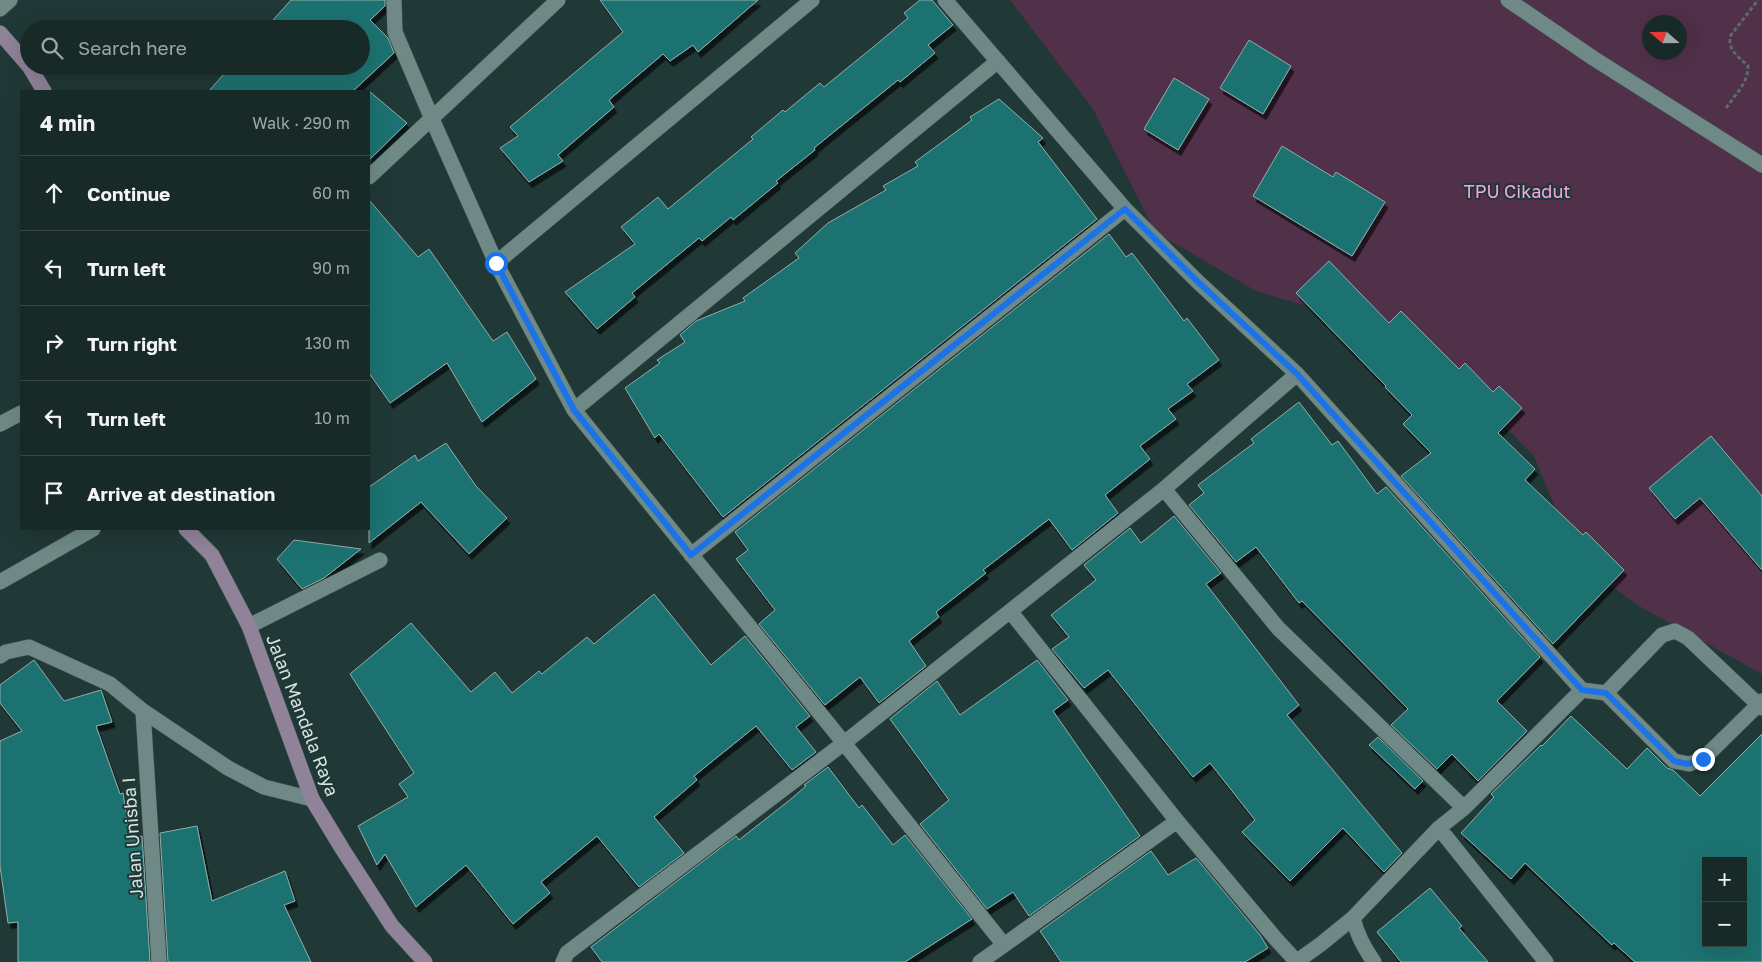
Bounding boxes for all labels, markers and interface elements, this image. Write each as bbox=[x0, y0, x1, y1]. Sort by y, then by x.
north arrow bbox=[1642, 15, 1687, 60]
search box bbox=[20, 20, 370, 75]
icon: search bbox=[38, 34, 66, 62]
text: Search here bbox=[78, 36, 187, 59]
text: 4 min bbox=[40, 110, 95, 136]
text: Walk · 290 m bbox=[252, 113, 350, 133]
icon: ahead bbox=[40, 179, 68, 207]
park label: TPU Cikadut bbox=[1464, 180, 1570, 202]
text: Continue bbox=[87, 182, 170, 205]
text: 60 m bbox=[312, 183, 350, 203]
route start bbox=[485, 252, 508, 275]
icon: left bbox=[40, 254, 68, 282]
text: Turn left bbox=[87, 257, 166, 280]
text: 90 m bbox=[312, 258, 350, 278]
icon: right bbox=[40, 329, 68, 357]
text: Turn right bbox=[87, 332, 177, 355]
text: 130 m bbox=[305, 333, 350, 353]
icon: left bbox=[40, 404, 68, 432]
text: Turn left bbox=[87, 407, 166, 430]
text: 10 m bbox=[314, 408, 350, 428]
icon: arrive bbox=[40, 479, 68, 507]
text: Arrive at destination bbox=[87, 482, 275, 505]
street label: Jalan Mandala Raya bbox=[262, 631, 344, 799]
route end bbox=[1692, 748, 1715, 771]
street label: Jalan Unisba I bbox=[117, 777, 147, 899]
map controls bbox=[1702, 857, 1747, 947]
button: + bbox=[1702, 857, 1747, 902]
button: − bbox=[1702, 902, 1747, 947]

